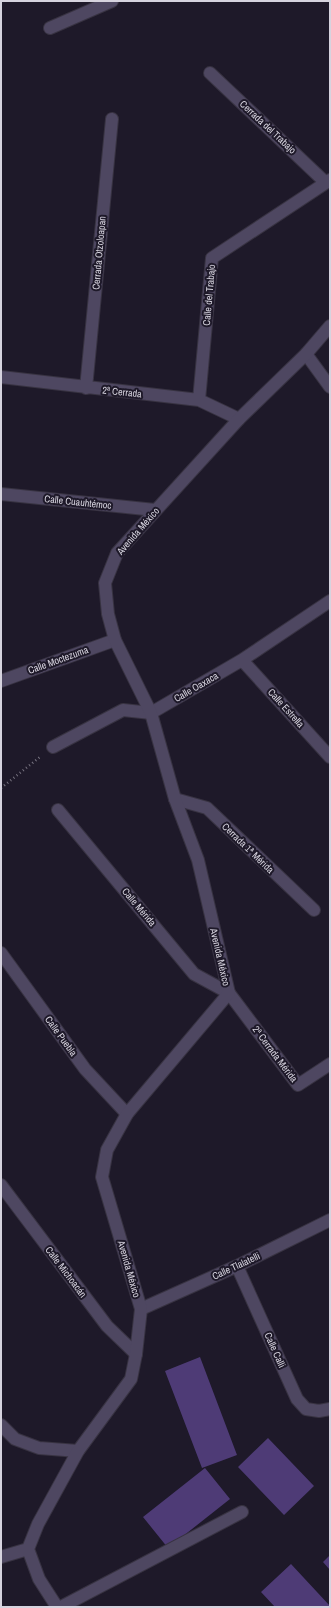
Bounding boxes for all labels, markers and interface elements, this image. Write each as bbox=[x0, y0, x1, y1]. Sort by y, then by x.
street label: Cerrada del Trabajo bbox=[237, 98, 299, 157]
street label: Cerrada Otzoloapan bbox=[89, 216, 109, 290]
street label: Calle del Trabajo bbox=[200, 263, 218, 326]
street label: 2ª Cerrada bbox=[102, 383, 143, 401]
street label: Calle Cuauhtémoc bbox=[44, 492, 112, 512]
street label: Avenida México bbox=[113, 504, 162, 558]
street label: Calle Moctezuma bbox=[26, 643, 90, 677]
street label: Calle Oaxaca bbox=[171, 669, 221, 705]
street label: Calle Estrella bbox=[265, 686, 307, 731]
street label: Cerrada 1ª Mérida bbox=[219, 820, 277, 876]
street label: Calle Mérida bbox=[119, 885, 159, 929]
street label: Avenida México bbox=[207, 926, 233, 987]
street label: Calle Puebla bbox=[42, 1013, 80, 1059]
street label: 2ª Cerrada Mérida bbox=[250, 1023, 301, 1085]
street label: Avenida México bbox=[114, 1238, 143, 1299]
street label: Calle Michoacán bbox=[42, 1244, 90, 1300]
street label: Calle Tlalatelli bbox=[210, 1249, 262, 1283]
street label: Calle Calli bbox=[261, 1330, 289, 1370]

